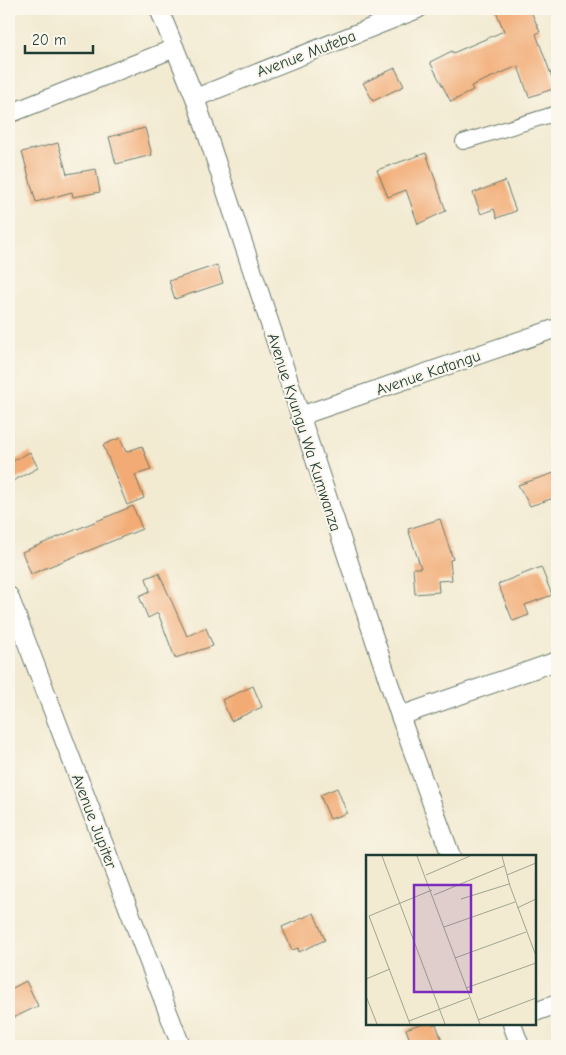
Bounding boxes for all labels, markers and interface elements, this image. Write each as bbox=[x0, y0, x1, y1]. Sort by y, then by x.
scale bar bbox=[25, 22, 92, 54]
street label: Avenue Muteba bbox=[254, 27, 358, 81]
text: 20 m bbox=[32, 31, 66, 49]
street label: Avenue Kyungu Wa Kumwanza bbox=[263, 331, 345, 534]
street label: Avenue Katangu bbox=[374, 347, 483, 399]
street label: Avenue Jupiter bbox=[68, 771, 121, 872]
inset map bbox=[366, 855, 536, 1025]

